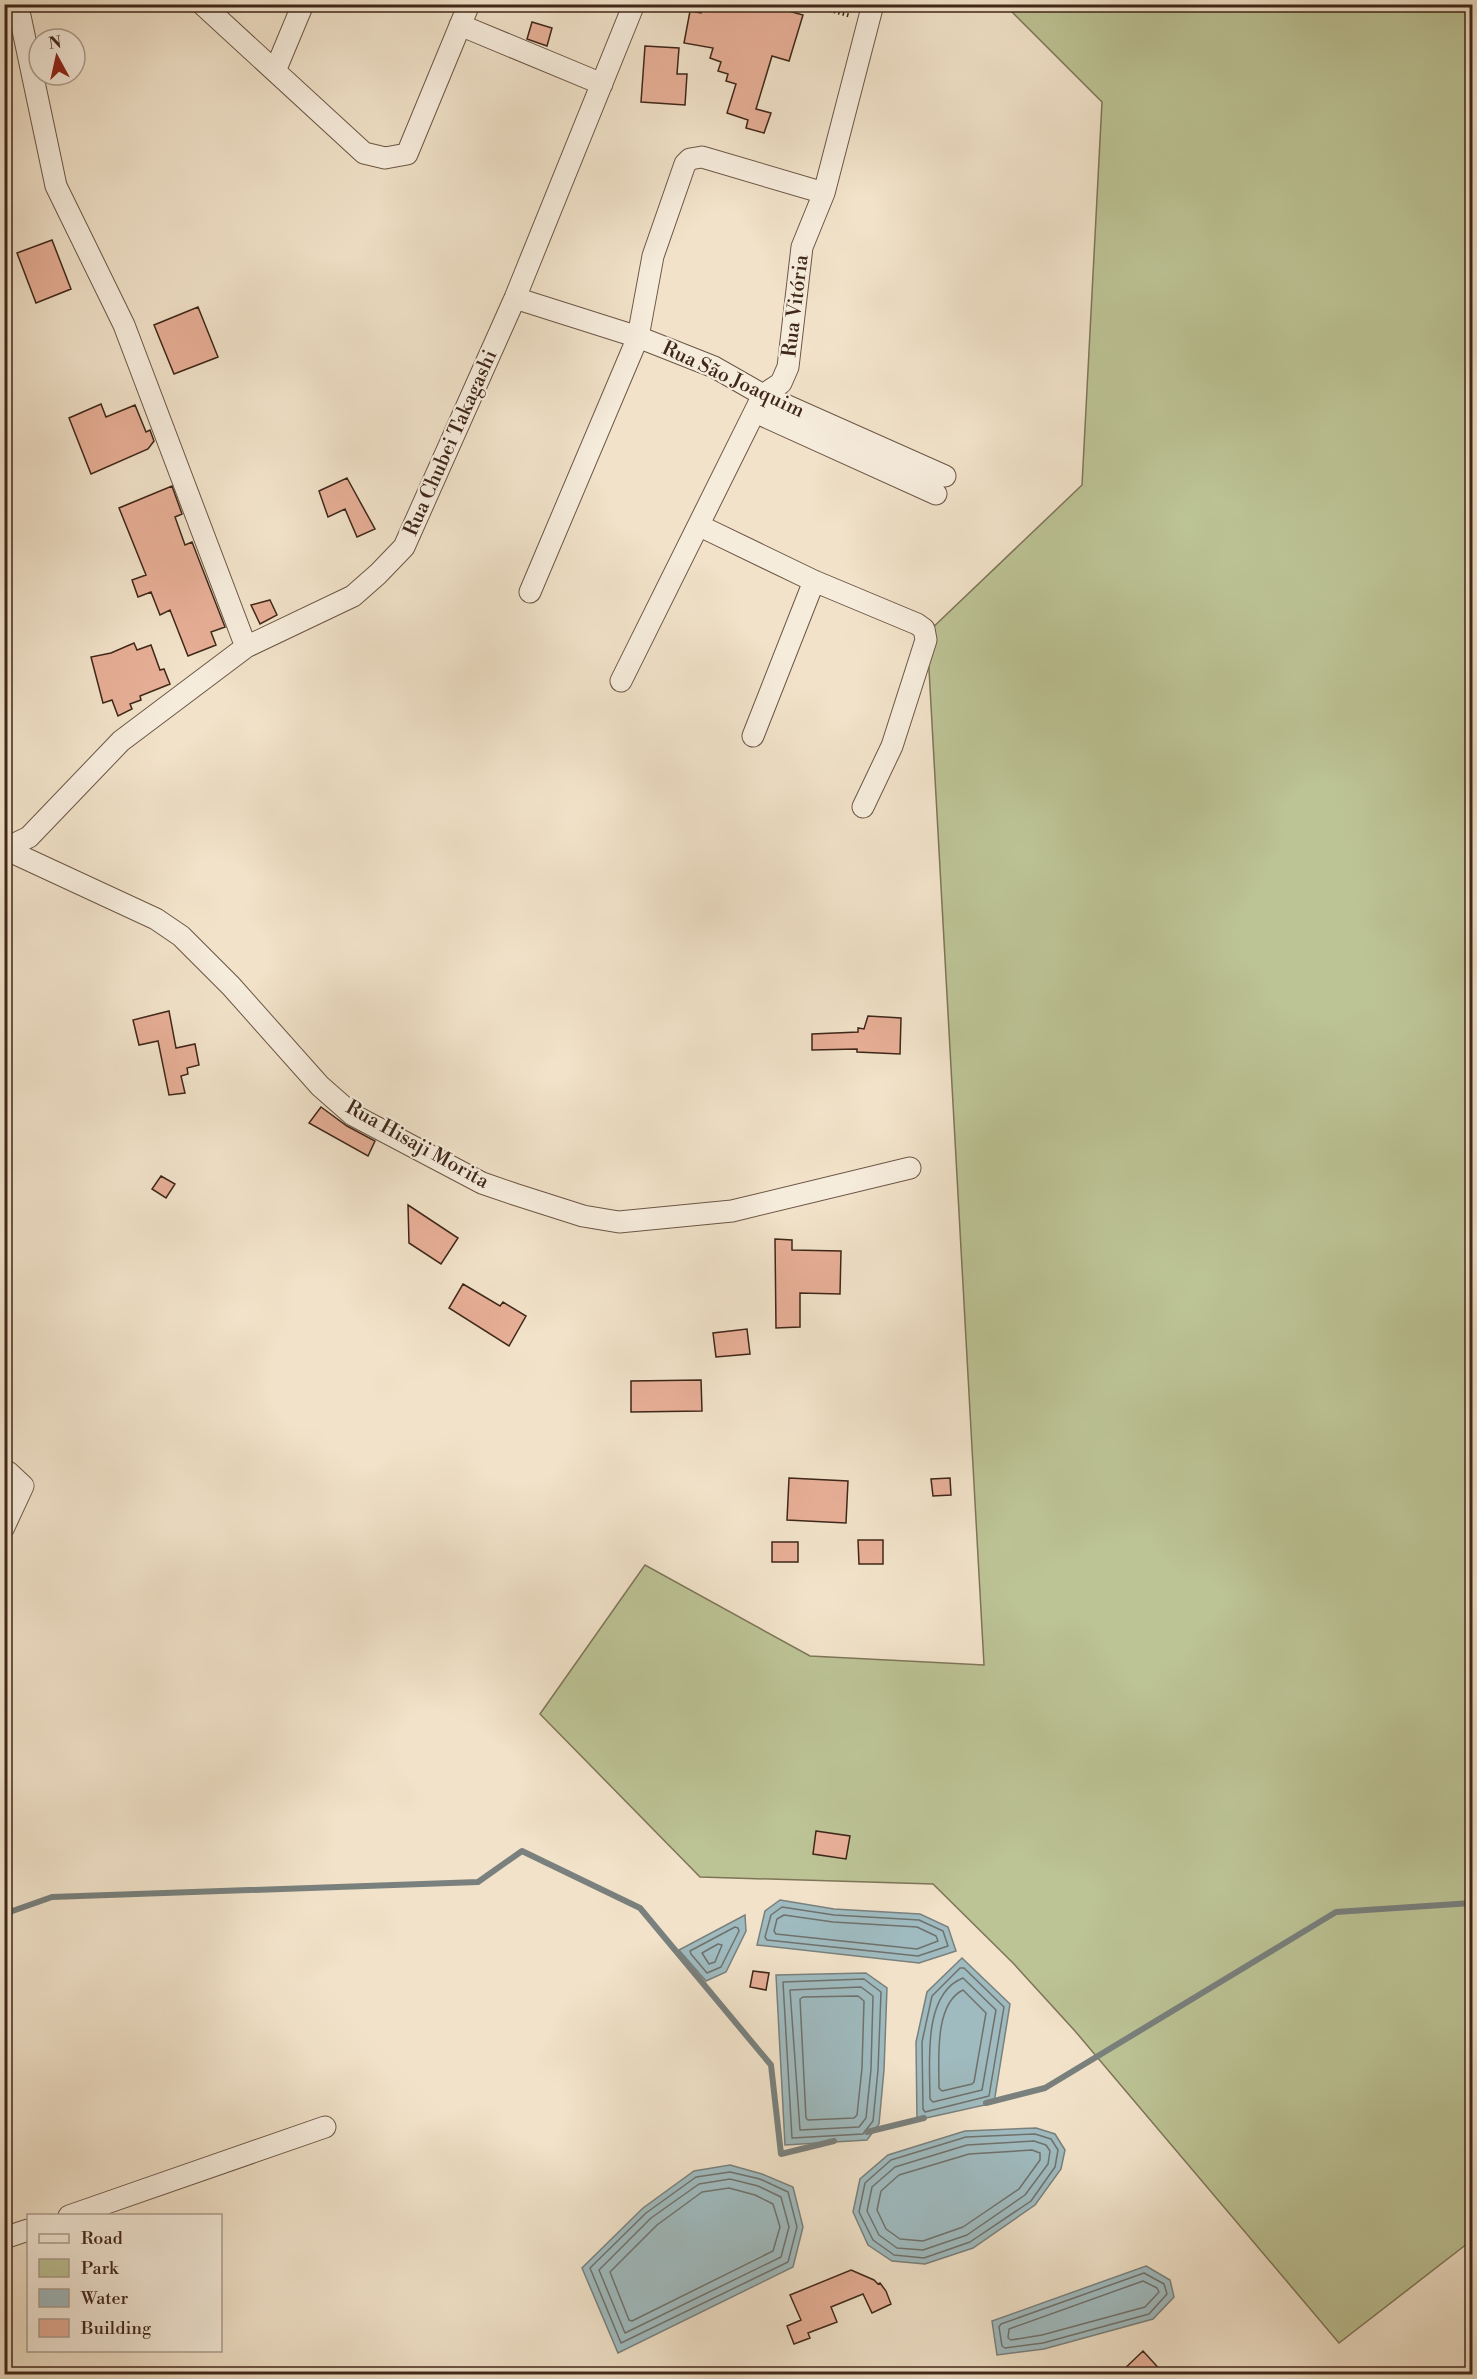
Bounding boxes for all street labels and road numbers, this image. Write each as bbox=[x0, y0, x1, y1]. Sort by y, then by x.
street label: Rua Vitória bbox=[777, 253, 815, 359]
street label: Rua São Joaquim bbox=[658, 336, 809, 424]
street label: Rua Chubei Takagashi bbox=[399, 346, 503, 540]
street label: Rua Hisaji Morita bbox=[341, 1095, 494, 1195]

